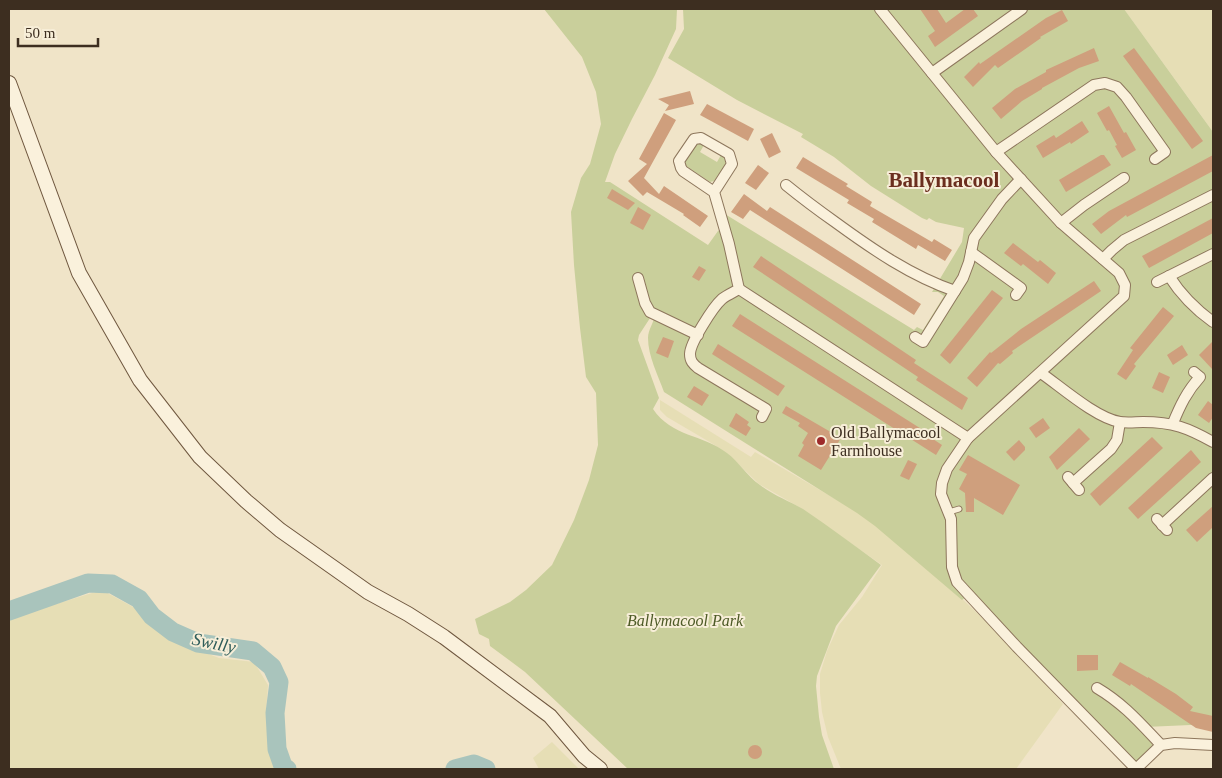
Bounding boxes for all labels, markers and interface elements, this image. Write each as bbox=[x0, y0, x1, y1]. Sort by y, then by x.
scale bar bbox=[18, 15, 98, 47]
text: 50 m bbox=[25, 25, 56, 41]
district label: Ballymacool bbox=[889, 168, 1000, 192]
place label: Old Ballymacool Farmhouse bbox=[831, 424, 941, 459]
marker: Old Ballymacool Farmhouse bbox=[815, 435, 827, 447]
park label: Ballymacool Park bbox=[627, 612, 744, 630]
water label: Swilly bbox=[190, 629, 238, 657]

